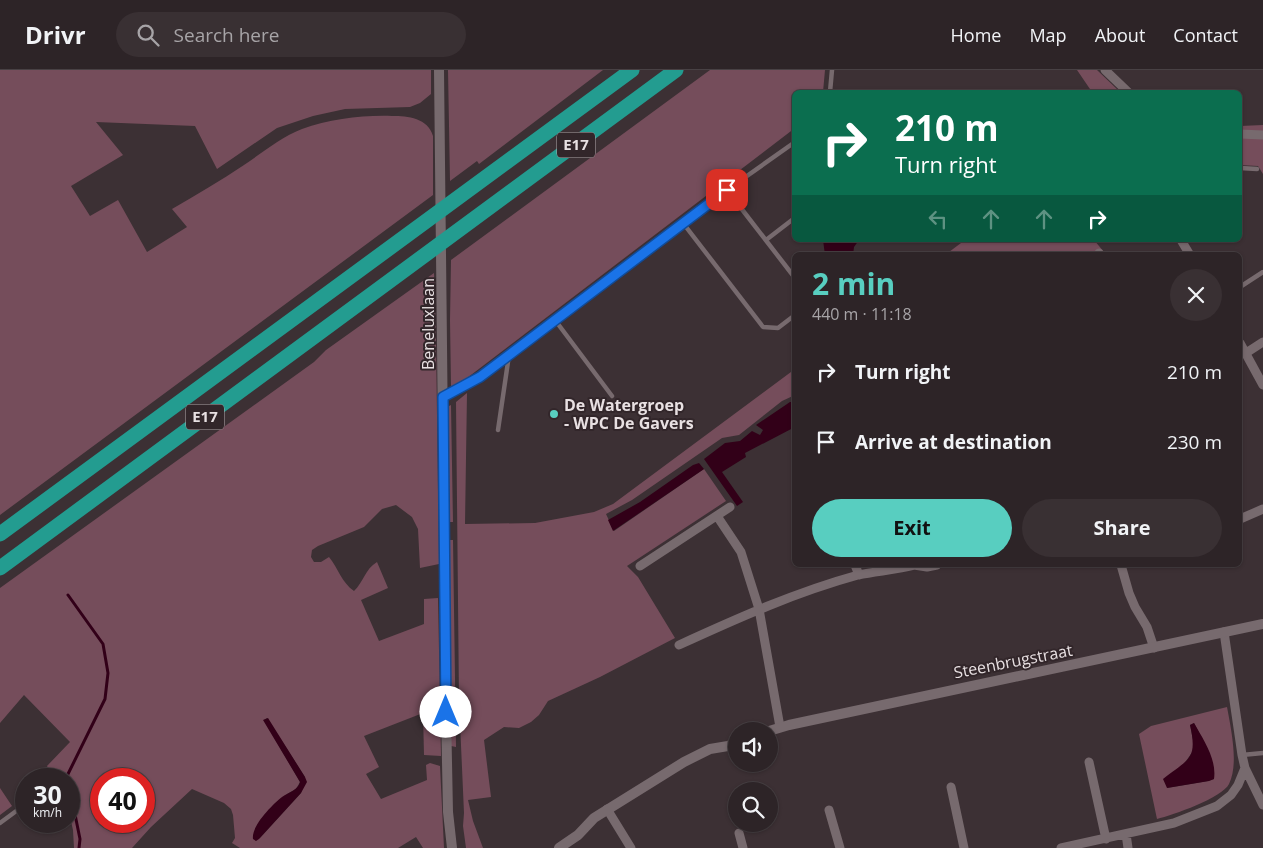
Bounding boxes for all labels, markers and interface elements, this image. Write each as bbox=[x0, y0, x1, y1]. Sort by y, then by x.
search box bbox=[116, 12, 466, 57]
text: Drivr bbox=[25, 18, 86, 51]
icon: search bbox=[134, 21, 162, 49]
text: Search here bbox=[174, 22, 279, 48]
text: Home bbox=[951, 23, 1001, 47]
text: Map bbox=[1029, 23, 1067, 47]
text: About bbox=[1095, 23, 1145, 47]
text: Contact bbox=[1173, 23, 1238, 47]
text: 210 m bbox=[895, 104, 999, 151]
icon: right bbox=[812, 110, 877, 175]
road number: E17 bbox=[557, 132, 595, 158]
text: Turn right bbox=[895, 149, 997, 179]
pin bbox=[706, 169, 748, 211]
icon: arrive bbox=[713, 176, 741, 204]
icon: left bbox=[924, 205, 952, 233]
icon: ahead bbox=[977, 205, 1005, 233]
icon: ahead bbox=[1030, 205, 1058, 233]
icon: right bbox=[1083, 205, 1111, 233]
text: 2 min bbox=[812, 263, 895, 304]
button: close bbox=[1170, 269, 1222, 321]
street label: Beneluxlaan bbox=[417, 278, 439, 370]
text: 440 m · 11:18 bbox=[812, 303, 912, 325]
icon: right bbox=[812, 358, 840, 386]
text: Turn right bbox=[855, 359, 950, 385]
text: 210 m bbox=[1167, 359, 1222, 385]
place label: De Watergroep - WPC De Gavers bbox=[564, 394, 694, 434]
road number: E17 bbox=[186, 404, 224, 430]
marker: De Watergroep - WPC De Gavers bbox=[548, 408, 560, 420]
icon: arrive bbox=[812, 428, 840, 456]
text: Arrive at destination bbox=[855, 429, 1052, 455]
text: 230 m bbox=[1167, 429, 1222, 455]
button: Exit bbox=[812, 499, 1012, 557]
button: Share bbox=[1022, 499, 1222, 557]
street label: Steenbrugstraat bbox=[952, 639, 1075, 683]
position arrow bbox=[419, 685, 471, 737]
map controls bbox=[728, 722, 778, 832]
button: sound bbox=[728, 722, 778, 772]
speed limit sign: 40 bbox=[90, 768, 155, 833]
text: 30 bbox=[33, 777, 62, 811]
button: search bbox=[728, 782, 778, 832]
text: km/h bbox=[33, 804, 62, 821]

